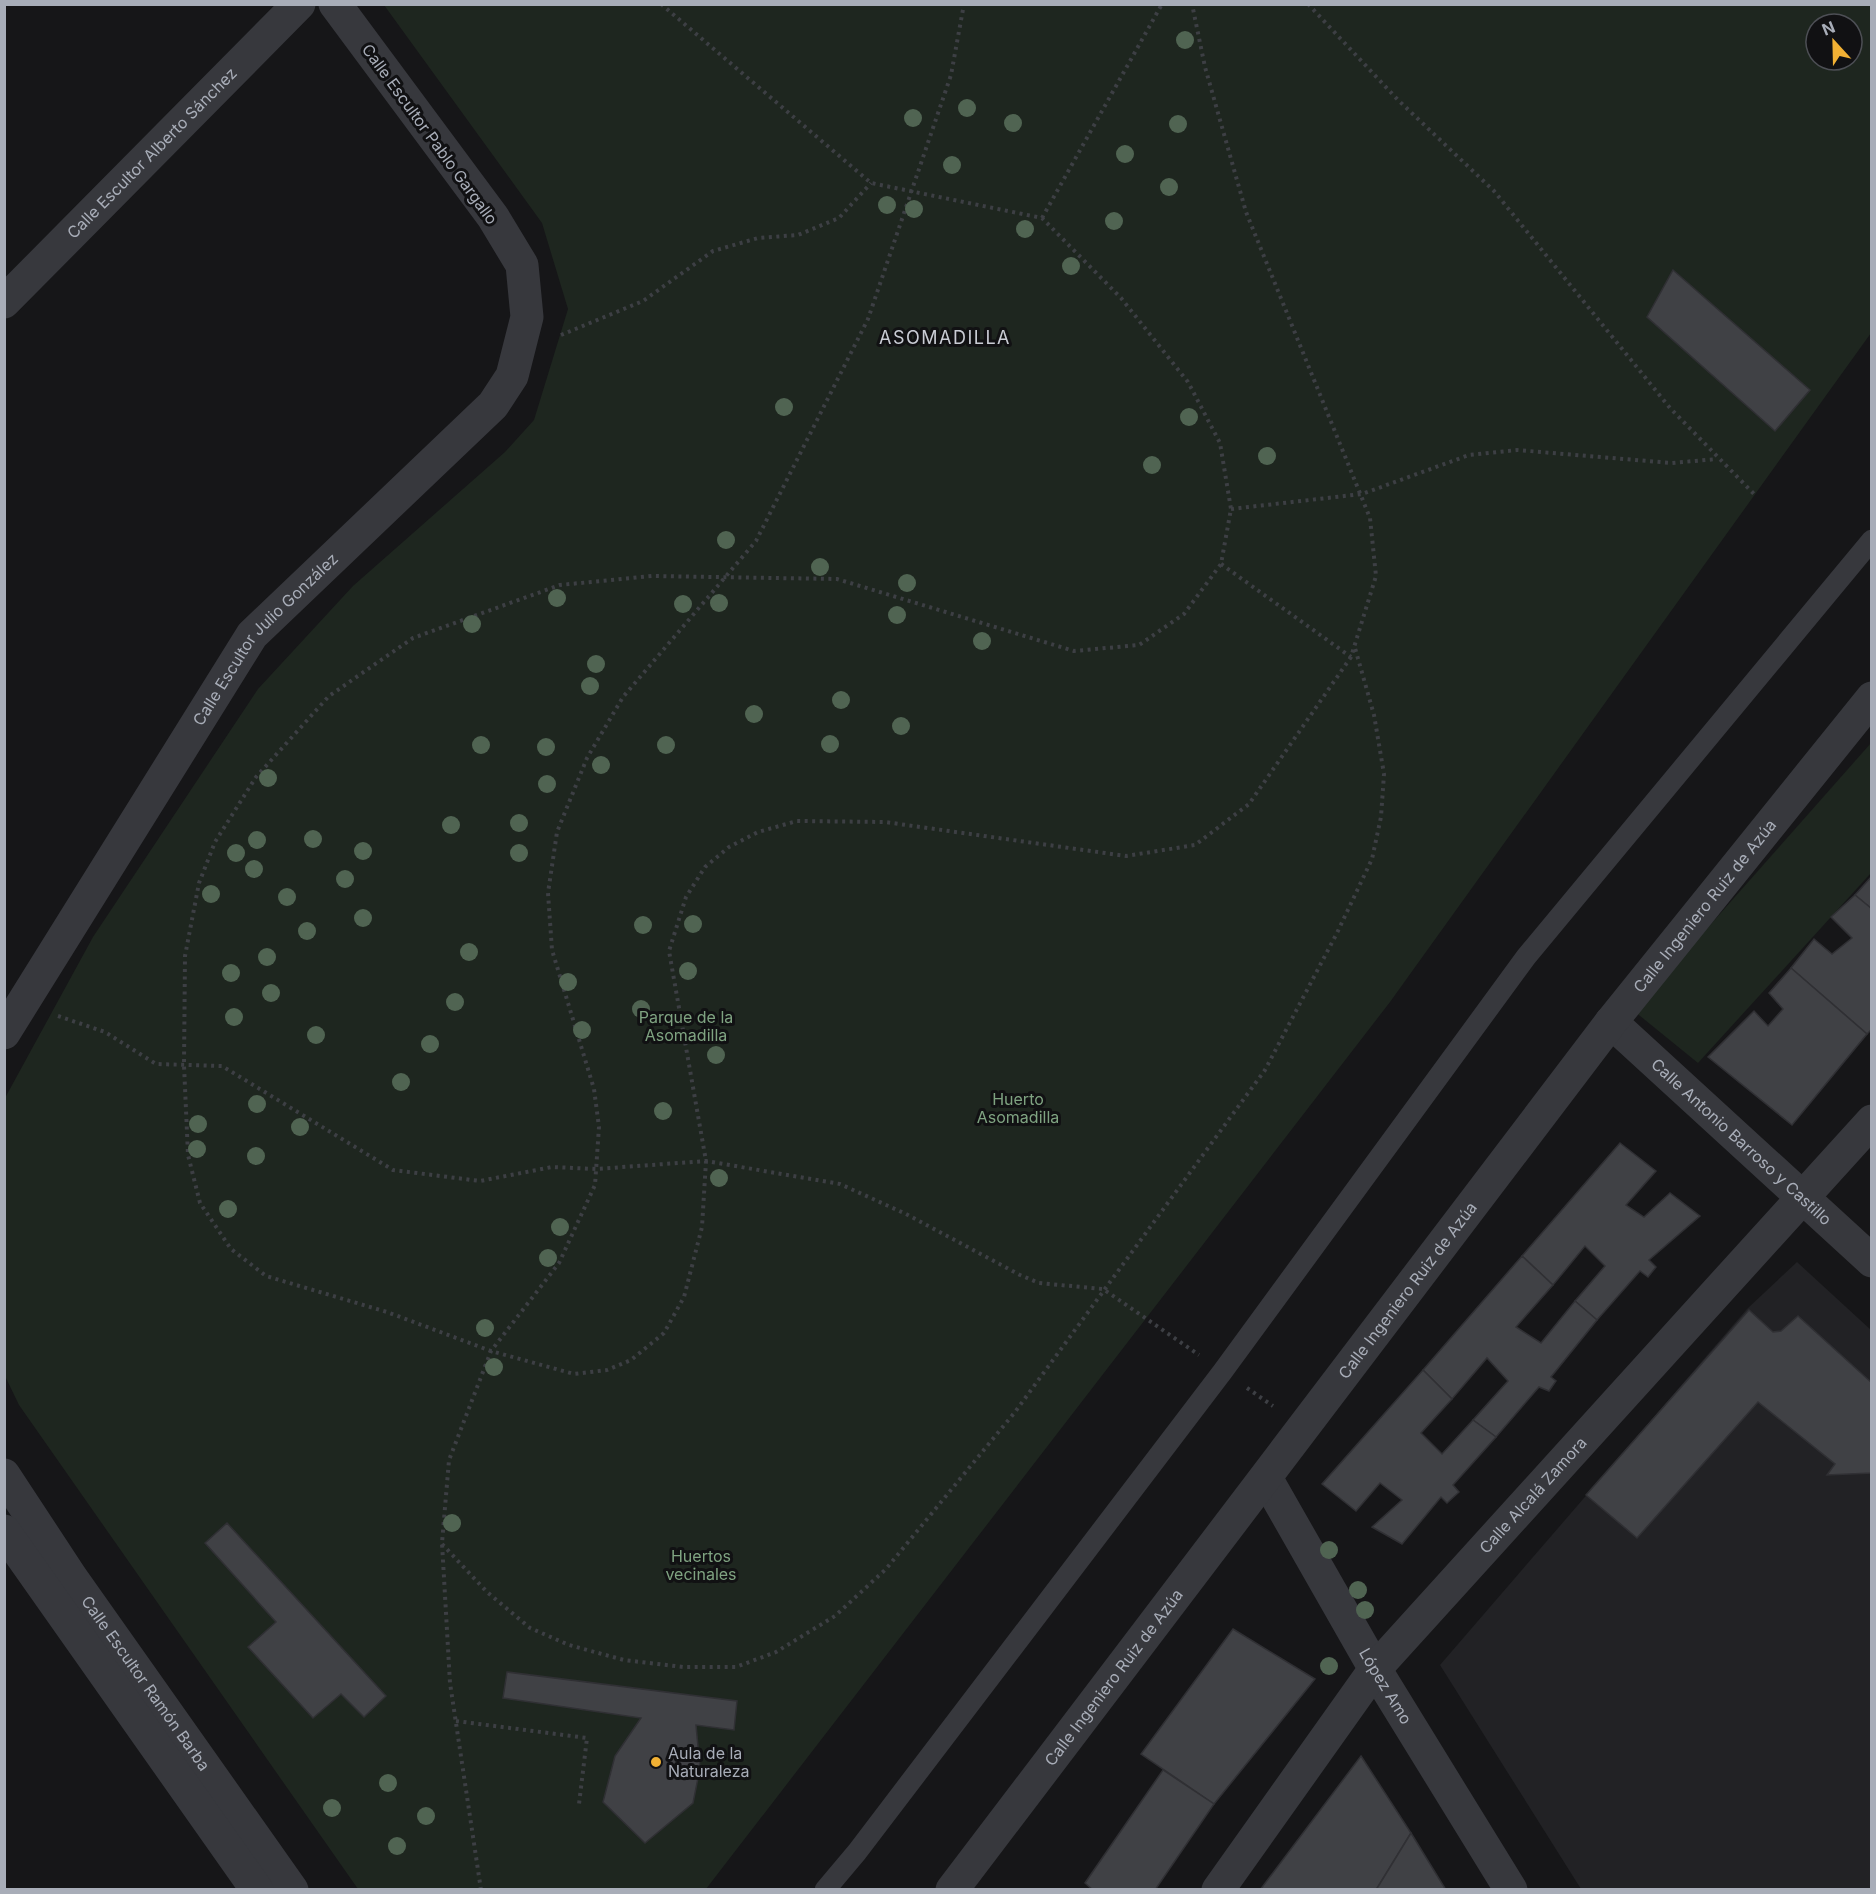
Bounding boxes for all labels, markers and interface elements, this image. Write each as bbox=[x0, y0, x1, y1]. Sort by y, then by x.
north arrow bbox=[1804, 12, 1864, 72]
text: N bbox=[1819, 17, 1838, 40]
street label: Calle Escultor Pablo Gargallo bbox=[358, 40, 502, 228]
street label: Calle Escultor Alberto Sánchez bbox=[63, 63, 241, 243]
district label: ASOMADILLA bbox=[879, 327, 1011, 348]
street label: Calle Escultor Julio González bbox=[188, 549, 342, 729]
street label: Calle Ingeniero Ruiz de Azúa bbox=[1629, 815, 1780, 996]
park label: Parque de la Asomadilla bbox=[639, 1007, 733, 1045]
street label: Calle Antonio Barroso y Castillo bbox=[1647, 1054, 1836, 1229]
park label: Huerto Asomadilla bbox=[977, 1089, 1059, 1127]
street label: Calle Ingeniero Ruiz de Azúa bbox=[1334, 1198, 1481, 1383]
street label: Calle Alcalá Zamora bbox=[1475, 1433, 1591, 1557]
park label: Huertos vecinales bbox=[665, 1546, 737, 1584]
street label: Calle Ingeniero Ruiz de Azúa bbox=[1040, 1585, 1187, 1770]
street label: Calle Escultor Ramón Barba bbox=[77, 1592, 215, 1775]
street label: López Amo bbox=[1355, 1644, 1416, 1728]
place label: Aula de la Naturaleza bbox=[668, 1743, 750, 1781]
marker: Aula de la Naturaleza bbox=[649, 1755, 663, 1769]

